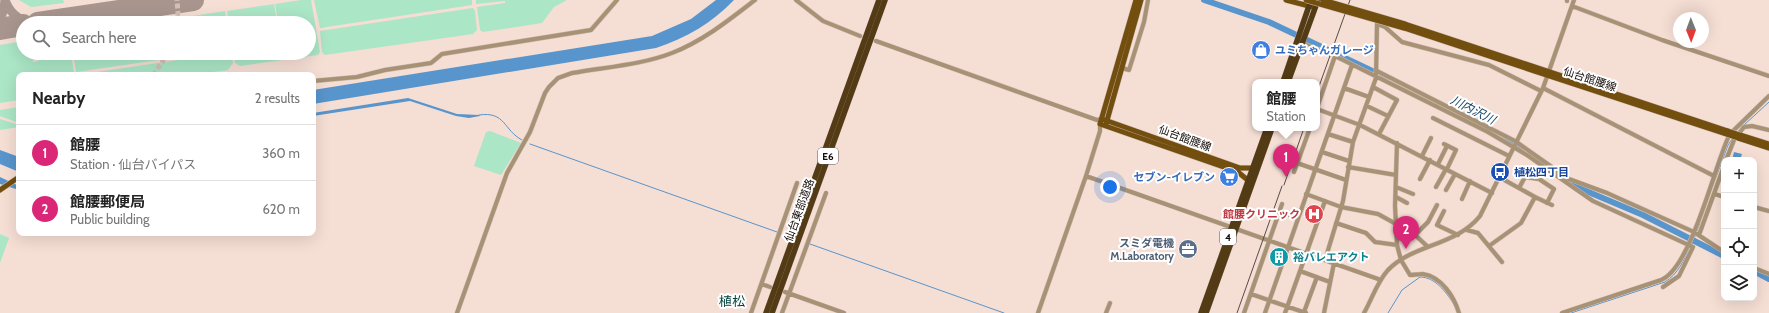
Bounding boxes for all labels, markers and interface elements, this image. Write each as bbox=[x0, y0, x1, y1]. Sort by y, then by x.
north arrow bbox=[1673, 12, 1709, 48]
search box bbox=[16, 16, 316, 60]
icon: search bbox=[30, 27, 52, 49]
text: Search here bbox=[62, 29, 137, 47]
shop icon: ユミちゃんガレージ bbox=[1250, 39, 1272, 61]
place label: ユミちゃんガレージ bbox=[1275, 43, 1374, 57]
street label: 仙台館腰線 bbox=[1562, 64, 1618, 94]
popup bbox=[1252, 79, 1320, 131]
text: Nearby bbox=[32, 88, 85, 108]
text: 2 results bbox=[255, 90, 300, 106]
text: 館腰 bbox=[1266, 90, 1296, 108]
water label: 川内沢川 bbox=[1448, 92, 1500, 128]
text: Station bbox=[1266, 108, 1306, 124]
street label: 仙台館腰線 bbox=[1157, 122, 1213, 154]
text: 館腰 bbox=[70, 136, 100, 154]
pin: 1 bbox=[1273, 144, 1299, 177]
text: 1 bbox=[43, 145, 47, 161]
text: 360 m bbox=[262, 145, 300, 161]
road number: E6 bbox=[818, 148, 838, 164]
text: Station · 仙台バイパス bbox=[70, 156, 196, 172]
map controls bbox=[1721, 157, 1757, 301]
button: + bbox=[1721, 157, 1757, 193]
bus stop icon: 植松四丁目 bbox=[1489, 161, 1511, 183]
place label: 植松四丁目 bbox=[1514, 165, 1569, 179]
supermarket icon: セブン-イレブン bbox=[1218, 166, 1240, 188]
place label: セブン-イレブン bbox=[1133, 170, 1215, 184]
street label: 仙台東部道路 bbox=[781, 177, 817, 243]
your location bbox=[1100, 177, 1120, 197]
text: 館腰郵便局 bbox=[70, 193, 145, 211]
button: − bbox=[1721, 193, 1757, 229]
text: 2 bbox=[42, 201, 48, 217]
text: 620 m bbox=[262, 201, 300, 217]
hospital icon: 館腰クリニック bbox=[1303, 203, 1325, 225]
place label: 館腰クリニック bbox=[1222, 207, 1300, 221]
text: Public building bbox=[70, 211, 150, 227]
pin: 2 bbox=[1393, 216, 1419, 249]
road number: 4 bbox=[1220, 229, 1236, 245]
button: locate bbox=[1721, 229, 1757, 265]
place label: スミダ電機 M.Laboratory bbox=[1110, 236, 1174, 263]
office icon: スミダ電機 M.Laboratory bbox=[1177, 238, 1199, 260]
building icon: 裕バレエアクト bbox=[1268, 246, 1290, 268]
place label: 裕バレエアクト bbox=[1293, 250, 1369, 264]
button: layers bbox=[1721, 265, 1757, 301]
district label: 植松 bbox=[719, 293, 745, 309]

